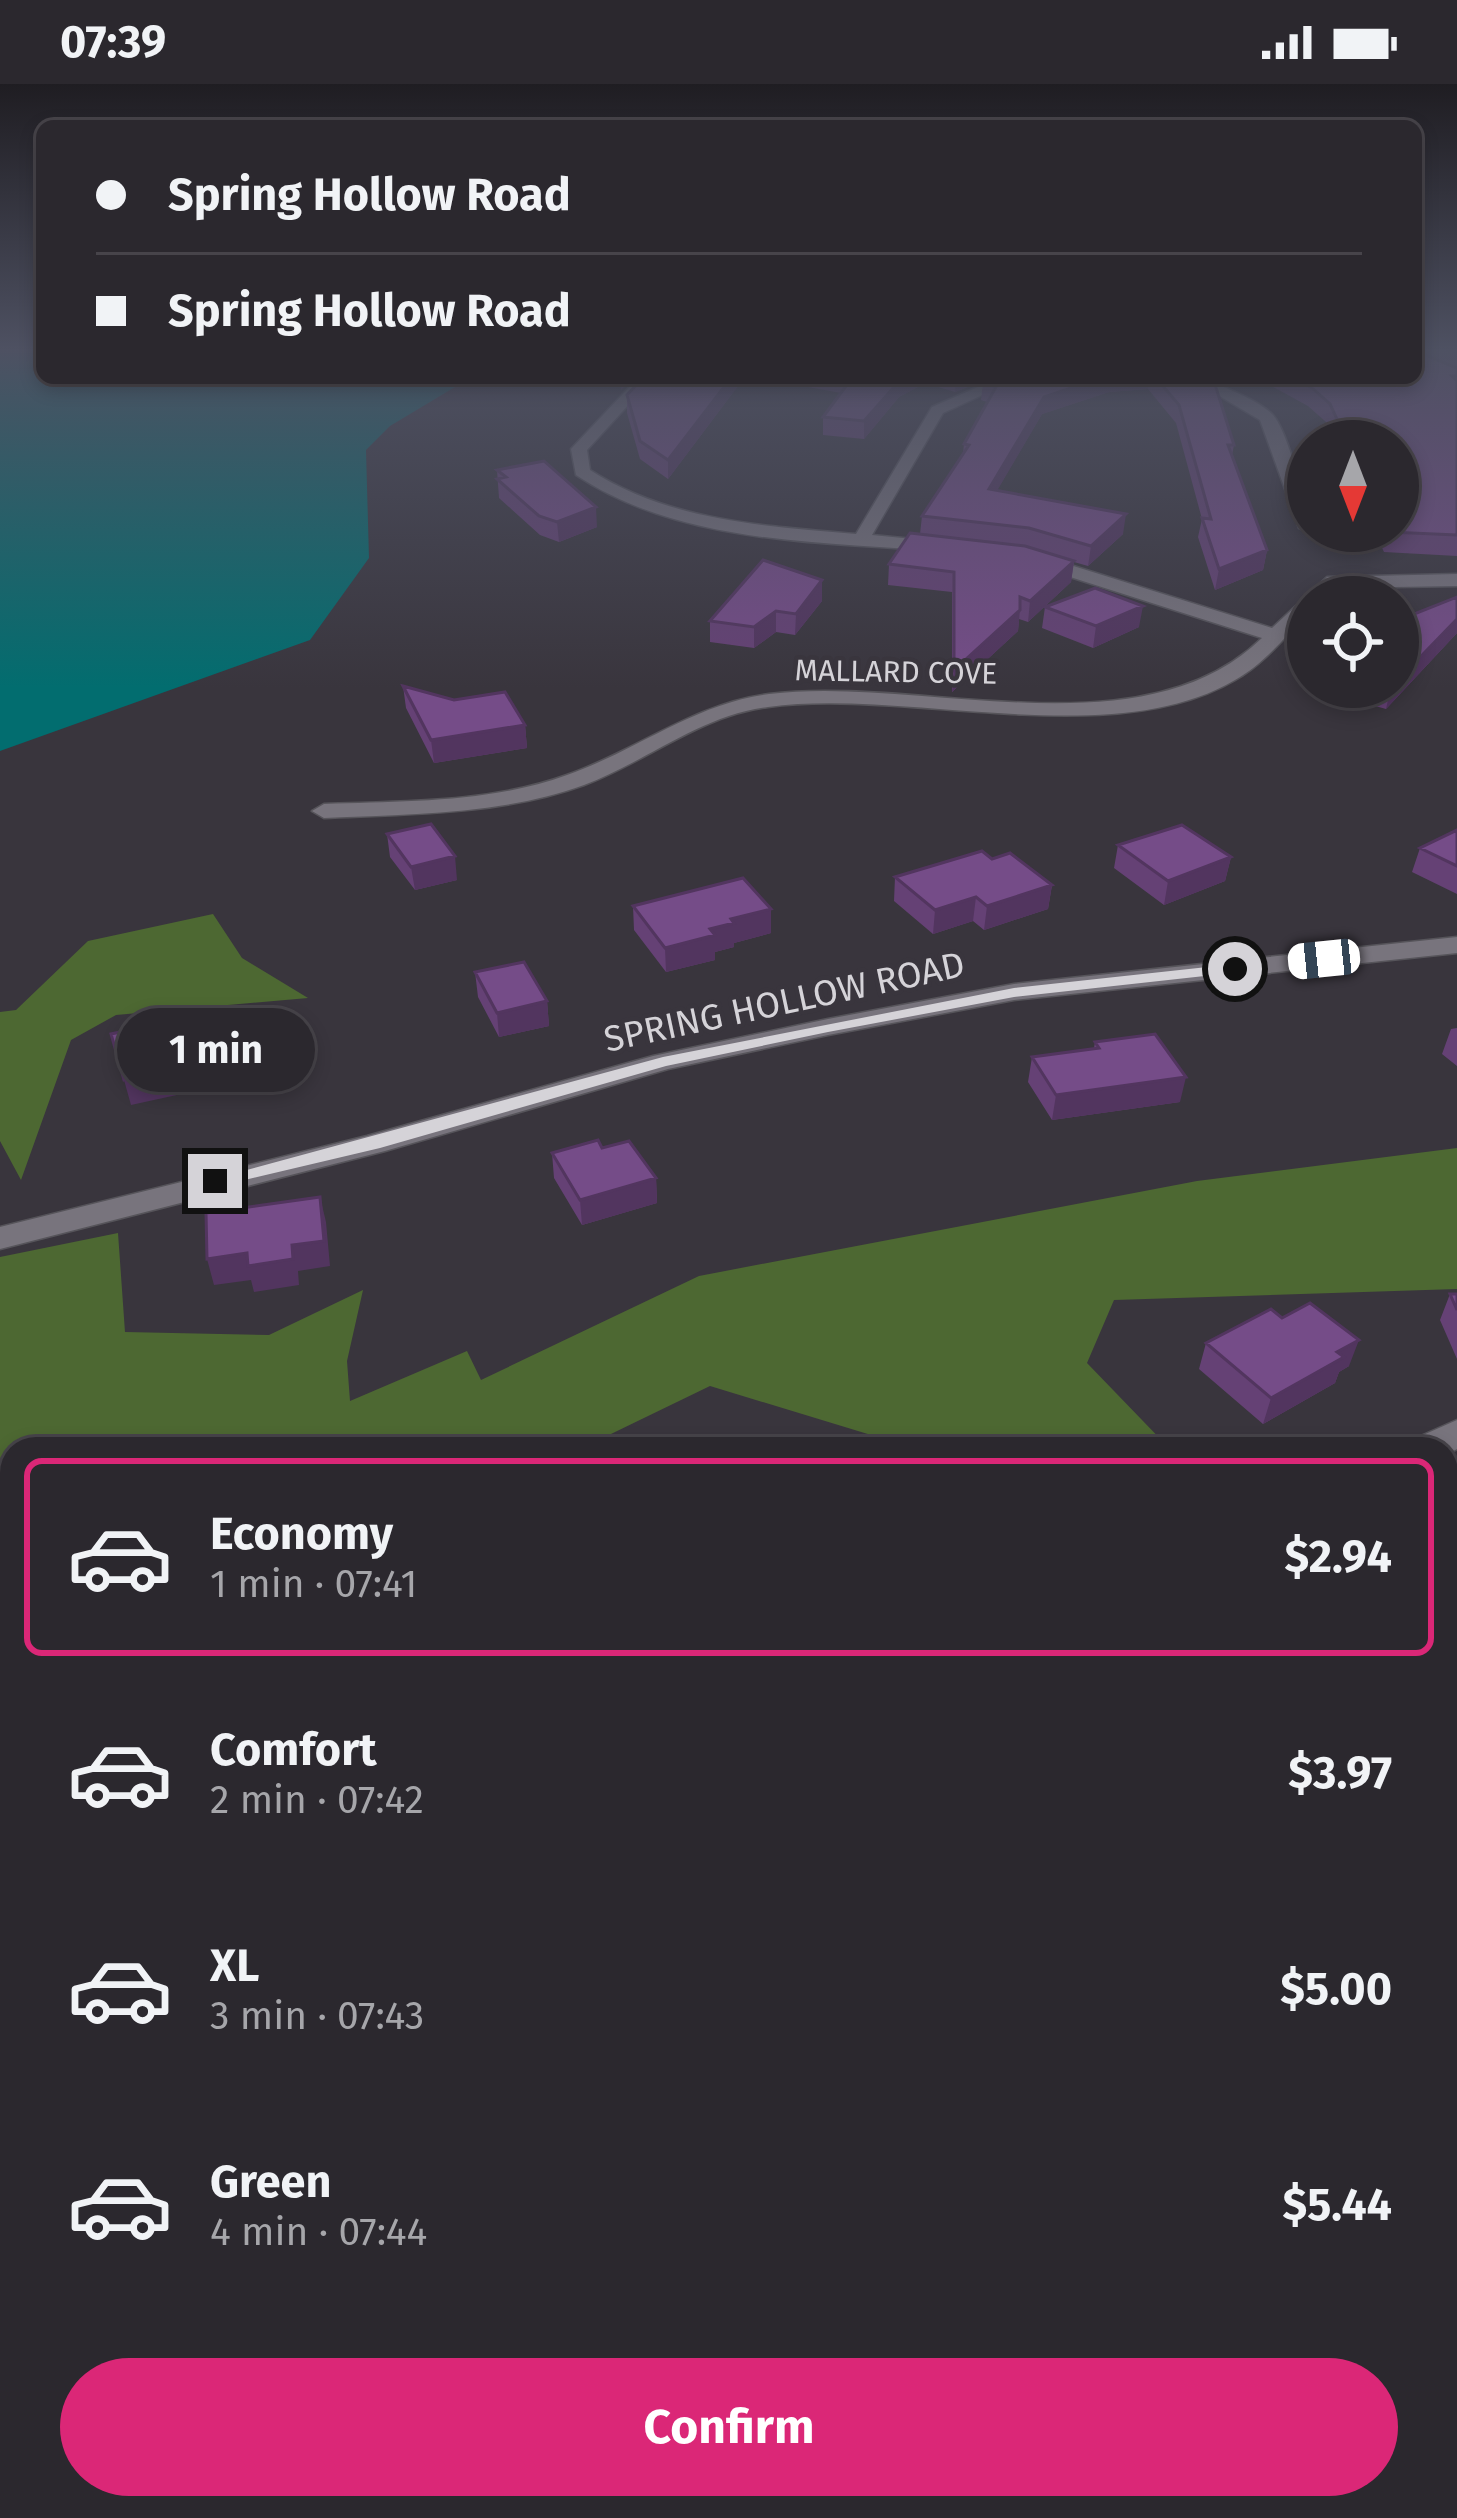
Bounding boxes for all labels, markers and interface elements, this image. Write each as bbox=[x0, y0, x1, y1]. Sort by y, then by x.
text: 07:39 bbox=[60, 15, 166, 69]
text: Spring Hollow Road bbox=[168, 168, 571, 222]
text: Spring Hollow Road bbox=[168, 284, 571, 338]
north arrow bbox=[1287, 420, 1419, 552]
map controls bbox=[1287, 420, 1419, 708]
button: locate bbox=[1287, 576, 1419, 708]
street label: MALLARD COVE bbox=[794, 652, 998, 692]
car bbox=[1286, 937, 1362, 981]
street label: SPRING HOLLOW ROAD bbox=[600, 942, 968, 1062]
route start bbox=[1208, 942, 1262, 996]
callout: 1 min bbox=[116, 1007, 314, 1091]
text: 1 min bbox=[169, 1027, 263, 1073]
route end bbox=[188, 1154, 242, 1208]
icon: car bbox=[66, 1503, 174, 1611]
text: Economy bbox=[210, 1507, 393, 1561]
text: $2.94 bbox=[1284, 1530, 1392, 1584]
text: 1 min · 07:41 bbox=[210, 1561, 417, 1607]
icon: car bbox=[66, 1719, 174, 1827]
text: Comfort bbox=[210, 1723, 377, 1777]
text: $3.97 bbox=[1288, 1746, 1392, 1800]
text: 2 min · 07:42 bbox=[210, 1777, 424, 1823]
icon: car bbox=[66, 1935, 174, 2043]
text: XL bbox=[210, 1939, 259, 1993]
text: $5.00 bbox=[1280, 1962, 1392, 2016]
text: 3 min · 07:43 bbox=[210, 1993, 424, 2039]
icon: car bbox=[66, 2151, 174, 2259]
text: Green bbox=[210, 2155, 331, 2209]
text: $5.44 bbox=[1283, 2178, 1392, 2232]
text: 4 min · 07:44 bbox=[210, 2209, 427, 2255]
button: Confirm bbox=[60, 2358, 1398, 2496]

